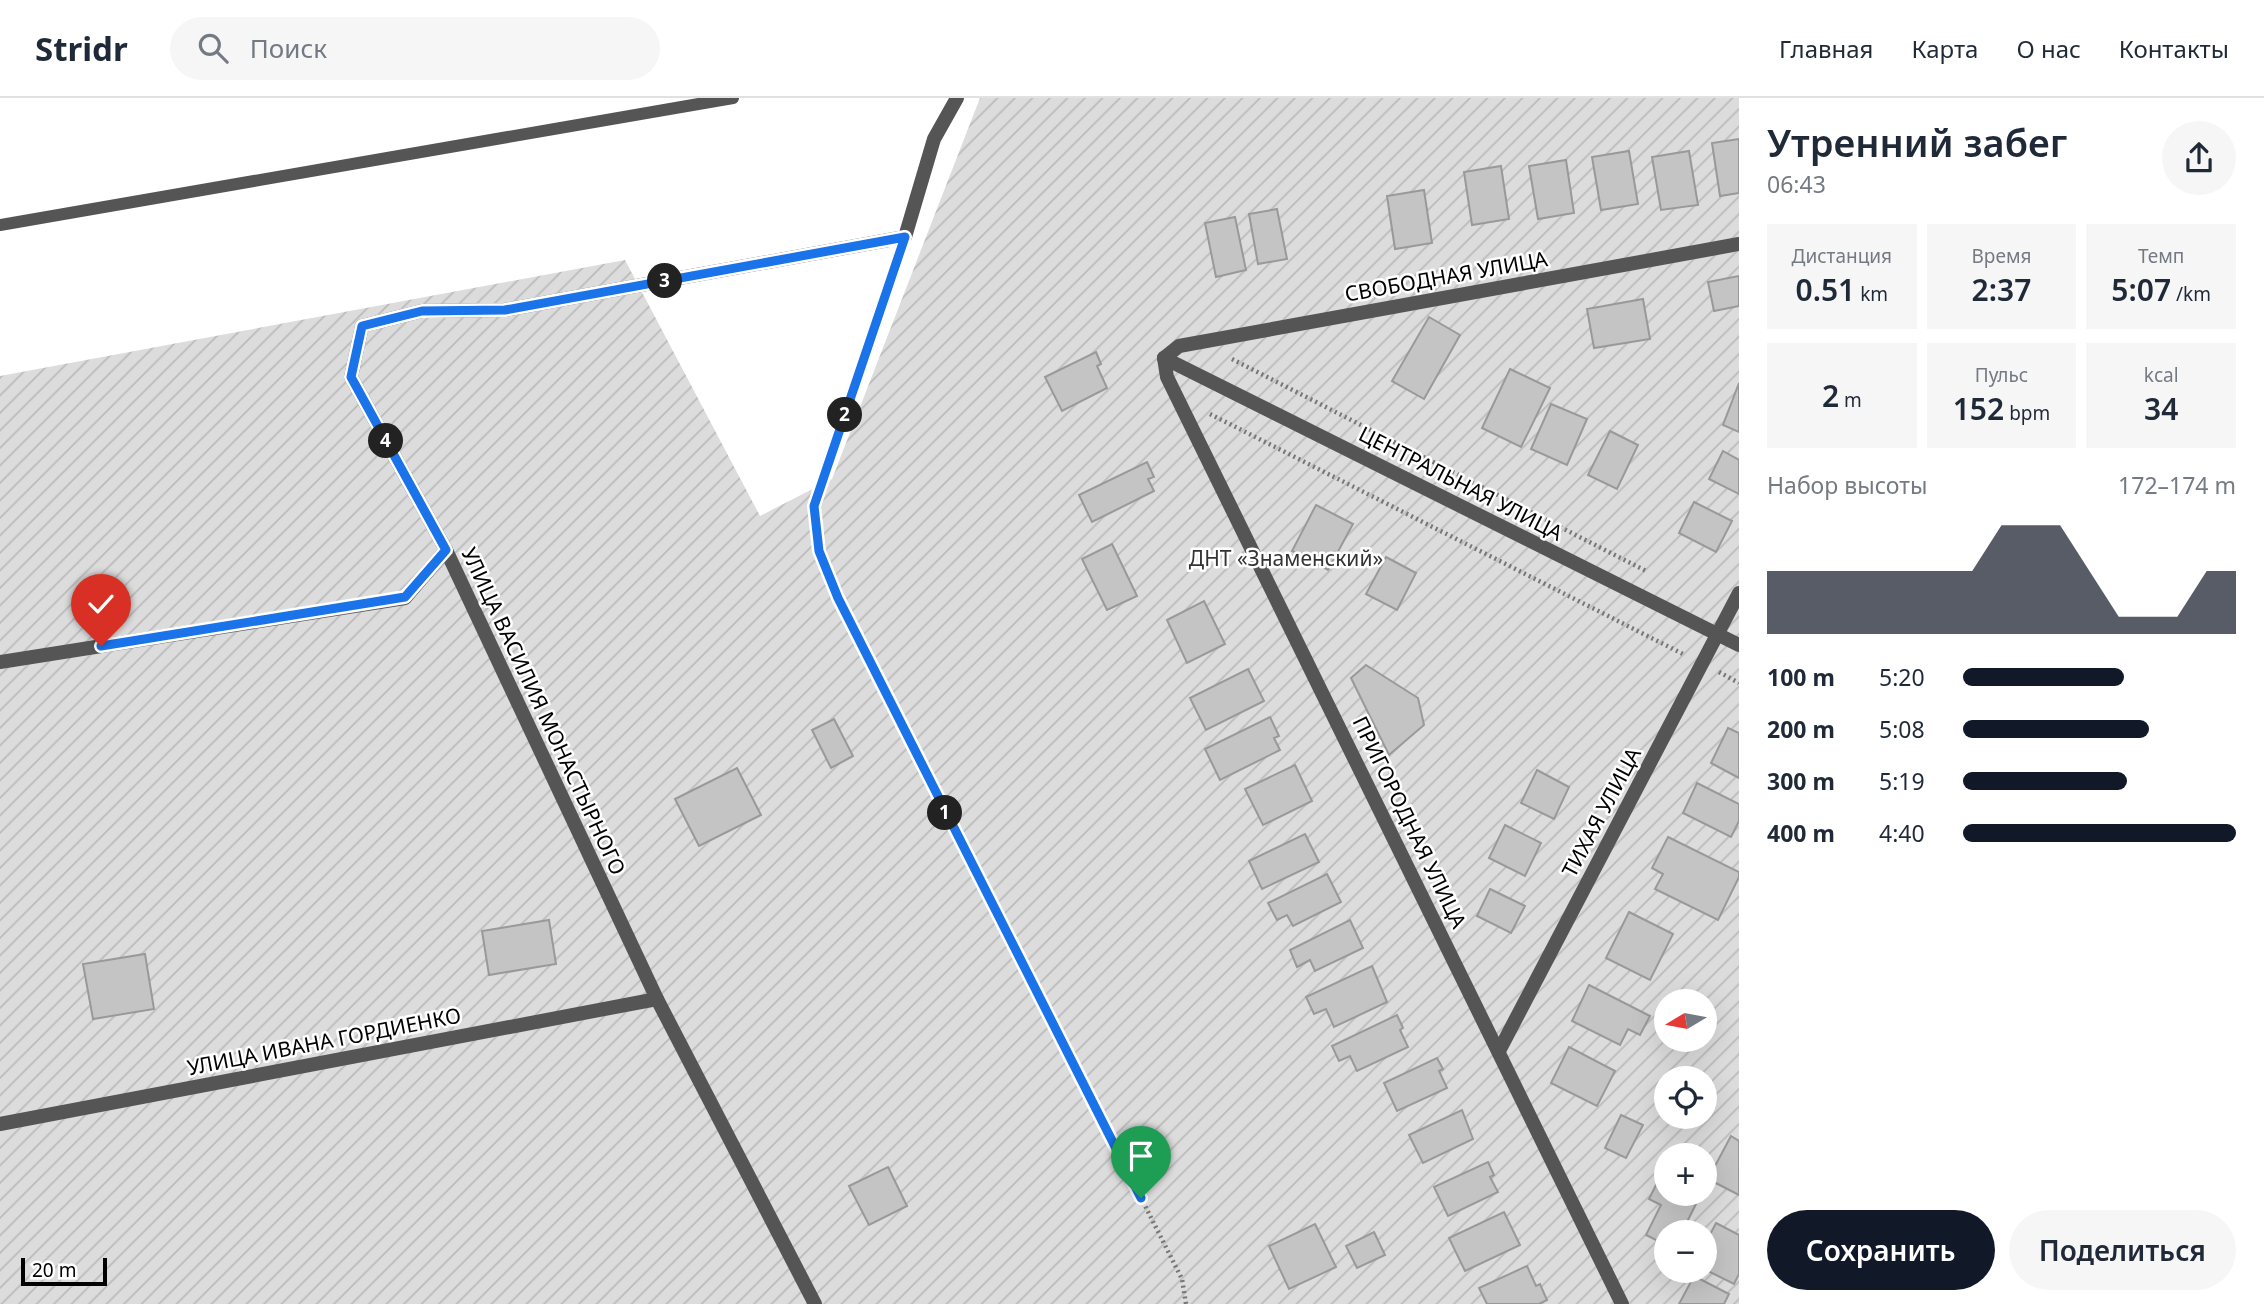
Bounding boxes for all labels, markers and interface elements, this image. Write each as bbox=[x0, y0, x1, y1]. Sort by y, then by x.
search box bbox=[170, 17, 660, 80]
text: Stridr bbox=[35, 26, 128, 71]
icon: search bbox=[194, 29, 232, 67]
text: Поиск bbox=[250, 30, 327, 66]
text: Главная bbox=[1779, 32, 1873, 65]
text: Карта bbox=[1911, 32, 1978, 65]
text: О нас bbox=[2016, 32, 2081, 65]
text: Контакты bbox=[2119, 32, 2229, 65]
text: Утренний забег bbox=[1767, 116, 2067, 168]
button: share bbox=[2162, 121, 2236, 195]
text: 06:43 bbox=[1767, 168, 1826, 200]
text: Дистанция bbox=[1792, 243, 1892, 269]
text: Время bbox=[1972, 243, 2031, 269]
text: Темп bbox=[2138, 243, 2184, 269]
street label: СВОБОДНАЯ УЛИЦА bbox=[1342, 244, 1550, 308]
pin: 3 bbox=[648, 264, 682, 298]
text: 3 bbox=[659, 267, 670, 293]
text: 0.51 bbox=[1796, 269, 1855, 310]
text: 2:37 bbox=[1972, 269, 2031, 310]
text: 5:07 bbox=[2111, 269, 2171, 310]
text: km bbox=[1855, 281, 1888, 307]
text: /km bbox=[2171, 281, 2211, 307]
text: Пульс bbox=[1975, 362, 2028, 388]
text: kcal bbox=[2144, 362, 2179, 388]
text: 2 bbox=[1822, 375, 1839, 416]
text: m bbox=[1839, 387, 1862, 413]
text: 152 bbox=[1953, 388, 2004, 429]
text: 34 bbox=[2144, 388, 2178, 429]
pin: 2 bbox=[828, 398, 862, 432]
text: bpm bbox=[2004, 400, 2050, 426]
text: 2 bbox=[839, 401, 850, 427]
street label: ЦЕНТРАЛЬНАЯ УЛИЦА bbox=[1354, 419, 1568, 547]
pin: 4 bbox=[368, 424, 404, 458]
text: 4 bbox=[380, 427, 391, 453]
text: Набор высоты bbox=[1767, 469, 1927, 501]
text: 172–174 m bbox=[2118, 469, 2236, 501]
street label: УЛИЦА ВАСИЛИЯ МОНАСТЫРНОГО bbox=[456, 543, 632, 879]
park label: ДНТ «Знаменский» bbox=[1189, 544, 1383, 572]
pin bbox=[71, 574, 131, 646]
icon: check bbox=[82, 585, 120, 623]
text: 100 m bbox=[1767, 661, 1835, 693]
text: 5:20 bbox=[1879, 661, 1925, 693]
street label: ПРИГОРОДНАЯ УЛИЦА bbox=[1346, 711, 1474, 933]
text: 200 m bbox=[1767, 713, 1835, 745]
text: 5:08 bbox=[1879, 713, 1925, 745]
street label: ТИХАЯ УЛИЦА bbox=[1555, 742, 1647, 882]
text: 300 m bbox=[1767, 765, 1835, 797]
text: 5:19 bbox=[1879, 765, 1925, 797]
pin: 1 bbox=[928, 796, 962, 830]
text: 1 bbox=[939, 799, 950, 825]
text: 400 m bbox=[1767, 817, 1835, 849]
text: 4:40 bbox=[1879, 817, 1925, 849]
north arrow bbox=[1654, 989, 1717, 1052]
map controls bbox=[1654, 989, 1717, 1283]
street label: УЛИЦА ИВАНА ГОРДИЕНКО bbox=[185, 1001, 463, 1081]
button: locate bbox=[1654, 1066, 1717, 1129]
pin bbox=[1111, 1126, 1171, 1198]
icon: arrive bbox=[1122, 1137, 1160, 1175]
button: + bbox=[1654, 1143, 1717, 1206]
button: Сохранить bbox=[1767, 1210, 1995, 1290]
button: Поделиться bbox=[2009, 1210, 2236, 1290]
button: − bbox=[1654, 1220, 1717, 1283]
scale bar bbox=[21, 1255, 107, 1287]
text: 20 m bbox=[32, 1257, 76, 1283]

